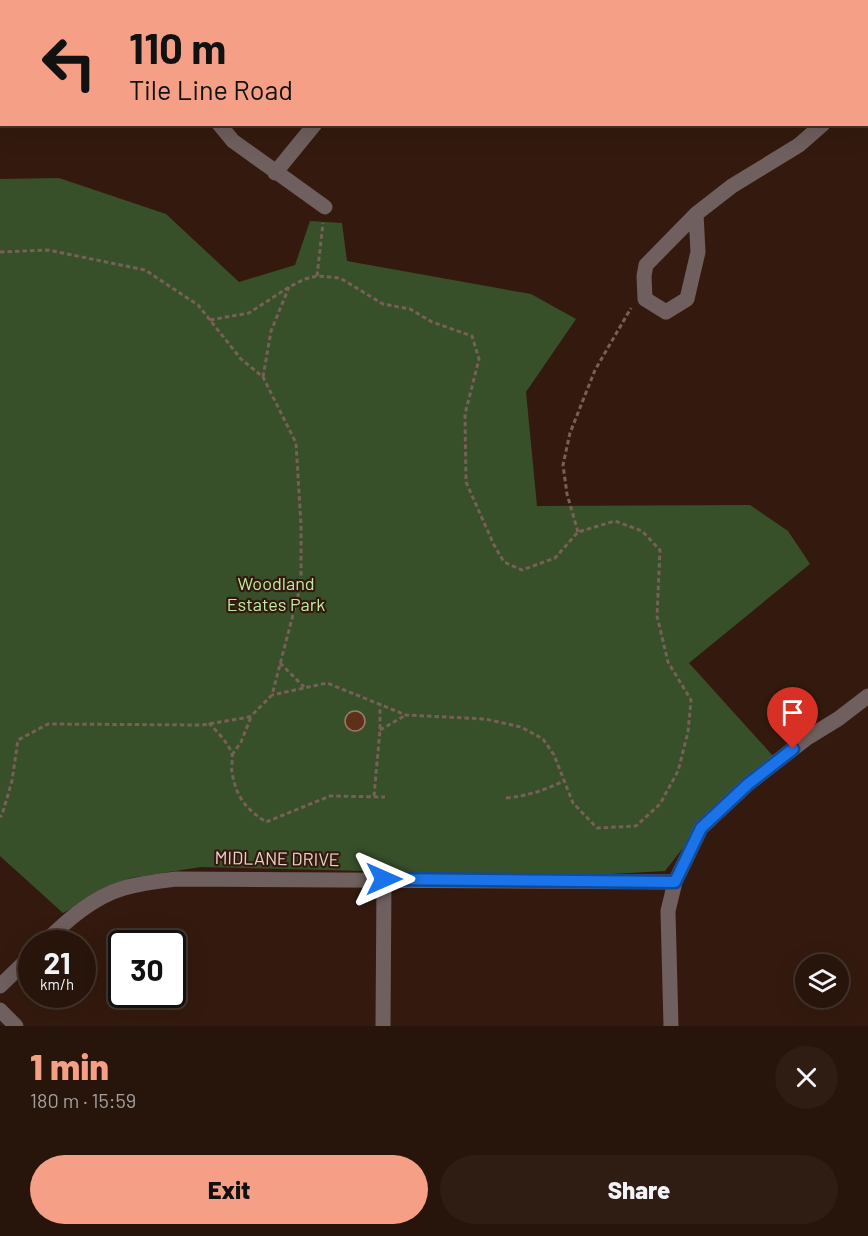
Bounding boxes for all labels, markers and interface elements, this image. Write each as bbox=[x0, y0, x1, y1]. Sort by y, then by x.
text: 110 m bbox=[129, 22, 226, 72]
icon: left bbox=[30, 24, 108, 102]
text: Tile Line Road bbox=[129, 73, 293, 105]
park label: Woodland Estates Park bbox=[227, 572, 325, 615]
pin bbox=[767, 687, 818, 749]
icon: arrive bbox=[776, 696, 809, 729]
street label: MIDLANE DRIVE bbox=[214, 846, 340, 870]
position arrow bbox=[352, 847, 416, 911]
speed limit sign: 30 bbox=[108, 930, 186, 1008]
text: 21 bbox=[43, 944, 71, 980]
map controls bbox=[795, 954, 849, 1008]
button: layers bbox=[795, 954, 849, 1008]
text: km/h bbox=[40, 975, 74, 993]
text: 1 min bbox=[30, 1044, 109, 1087]
button: close bbox=[775, 1046, 838, 1109]
text: 180 m · 15:59 bbox=[30, 1088, 136, 1112]
button: Exit bbox=[30, 1155, 428, 1224]
button: Share bbox=[440, 1155, 838, 1224]

